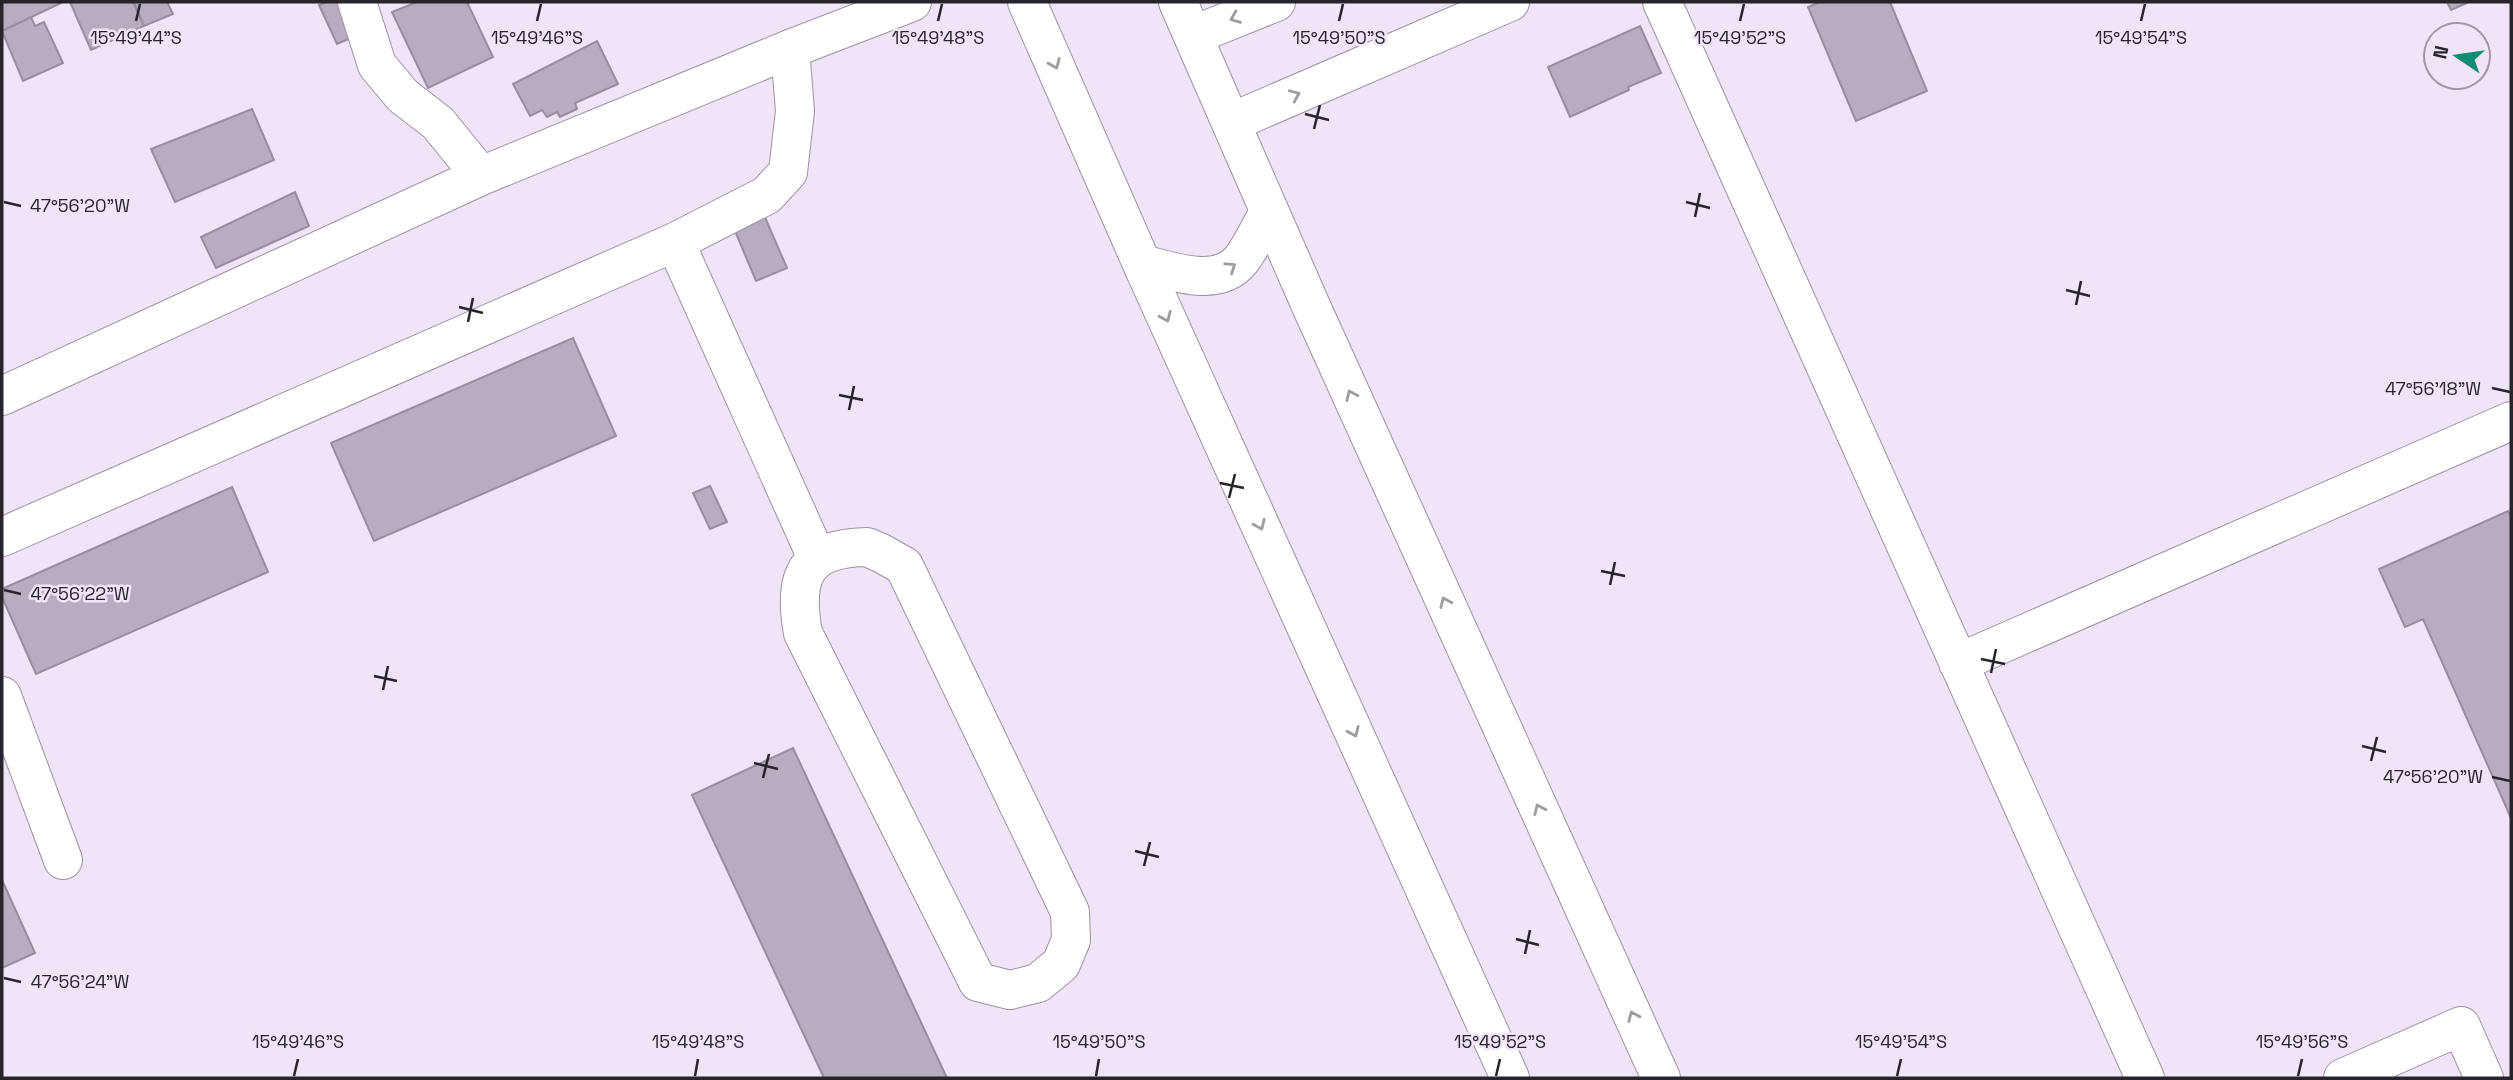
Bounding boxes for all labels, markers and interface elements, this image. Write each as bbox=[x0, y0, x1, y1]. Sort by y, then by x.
one-way arrow bbox=[1229, 10, 1241, 24]
north arrow bbox=[2422, 21, 2492, 91]
text: 15°49'44"S bbox=[90, 26, 182, 49]
text: 15°49'46"S bbox=[491, 26, 583, 49]
text: 15°49'48"S bbox=[892, 26, 984, 49]
text: 15°49'50"S bbox=[1293, 26, 1385, 49]
text: 15°49'52"S bbox=[1694, 26, 1786, 49]
text: 15°49'54"S bbox=[2095, 26, 2187, 49]
text: N bbox=[2427, 43, 2455, 61]
one-way arrow bbox=[1046, 58, 1060, 70]
one-way arrow bbox=[1288, 89, 1300, 103]
text: 47°56'20"W bbox=[30, 194, 130, 217]
one-way arrow bbox=[1223, 262, 1236, 275]
one-way arrow bbox=[1158, 310, 1172, 323]
text: 47°56'18"W bbox=[2385, 377, 2481, 400]
one-way arrow bbox=[1345, 389, 1359, 402]
one-way arrow bbox=[1252, 517, 1266, 530]
text: 47°56'22"W bbox=[30, 582, 130, 605]
one-way arrow bbox=[1439, 597, 1453, 609]
one-way arrow bbox=[1345, 725, 1359, 737]
text: 47°56'20"W bbox=[2383, 765, 2483, 788]
one-way arrow bbox=[1533, 804, 1547, 816]
text: 47°56'24"W bbox=[31, 970, 129, 993]
one-way arrow bbox=[1627, 1011, 1641, 1023]
text: 15°49'46"S bbox=[252, 1030, 344, 1053]
text: 15°49'48"S bbox=[652, 1030, 744, 1053]
text: 15°49'50"S bbox=[1053, 1030, 1145, 1053]
text: 15°49'52"S bbox=[1454, 1030, 1546, 1053]
text: 15°49'54"S bbox=[1855, 1030, 1947, 1053]
text: 15°49'56"S bbox=[2256, 1030, 2348, 1053]

